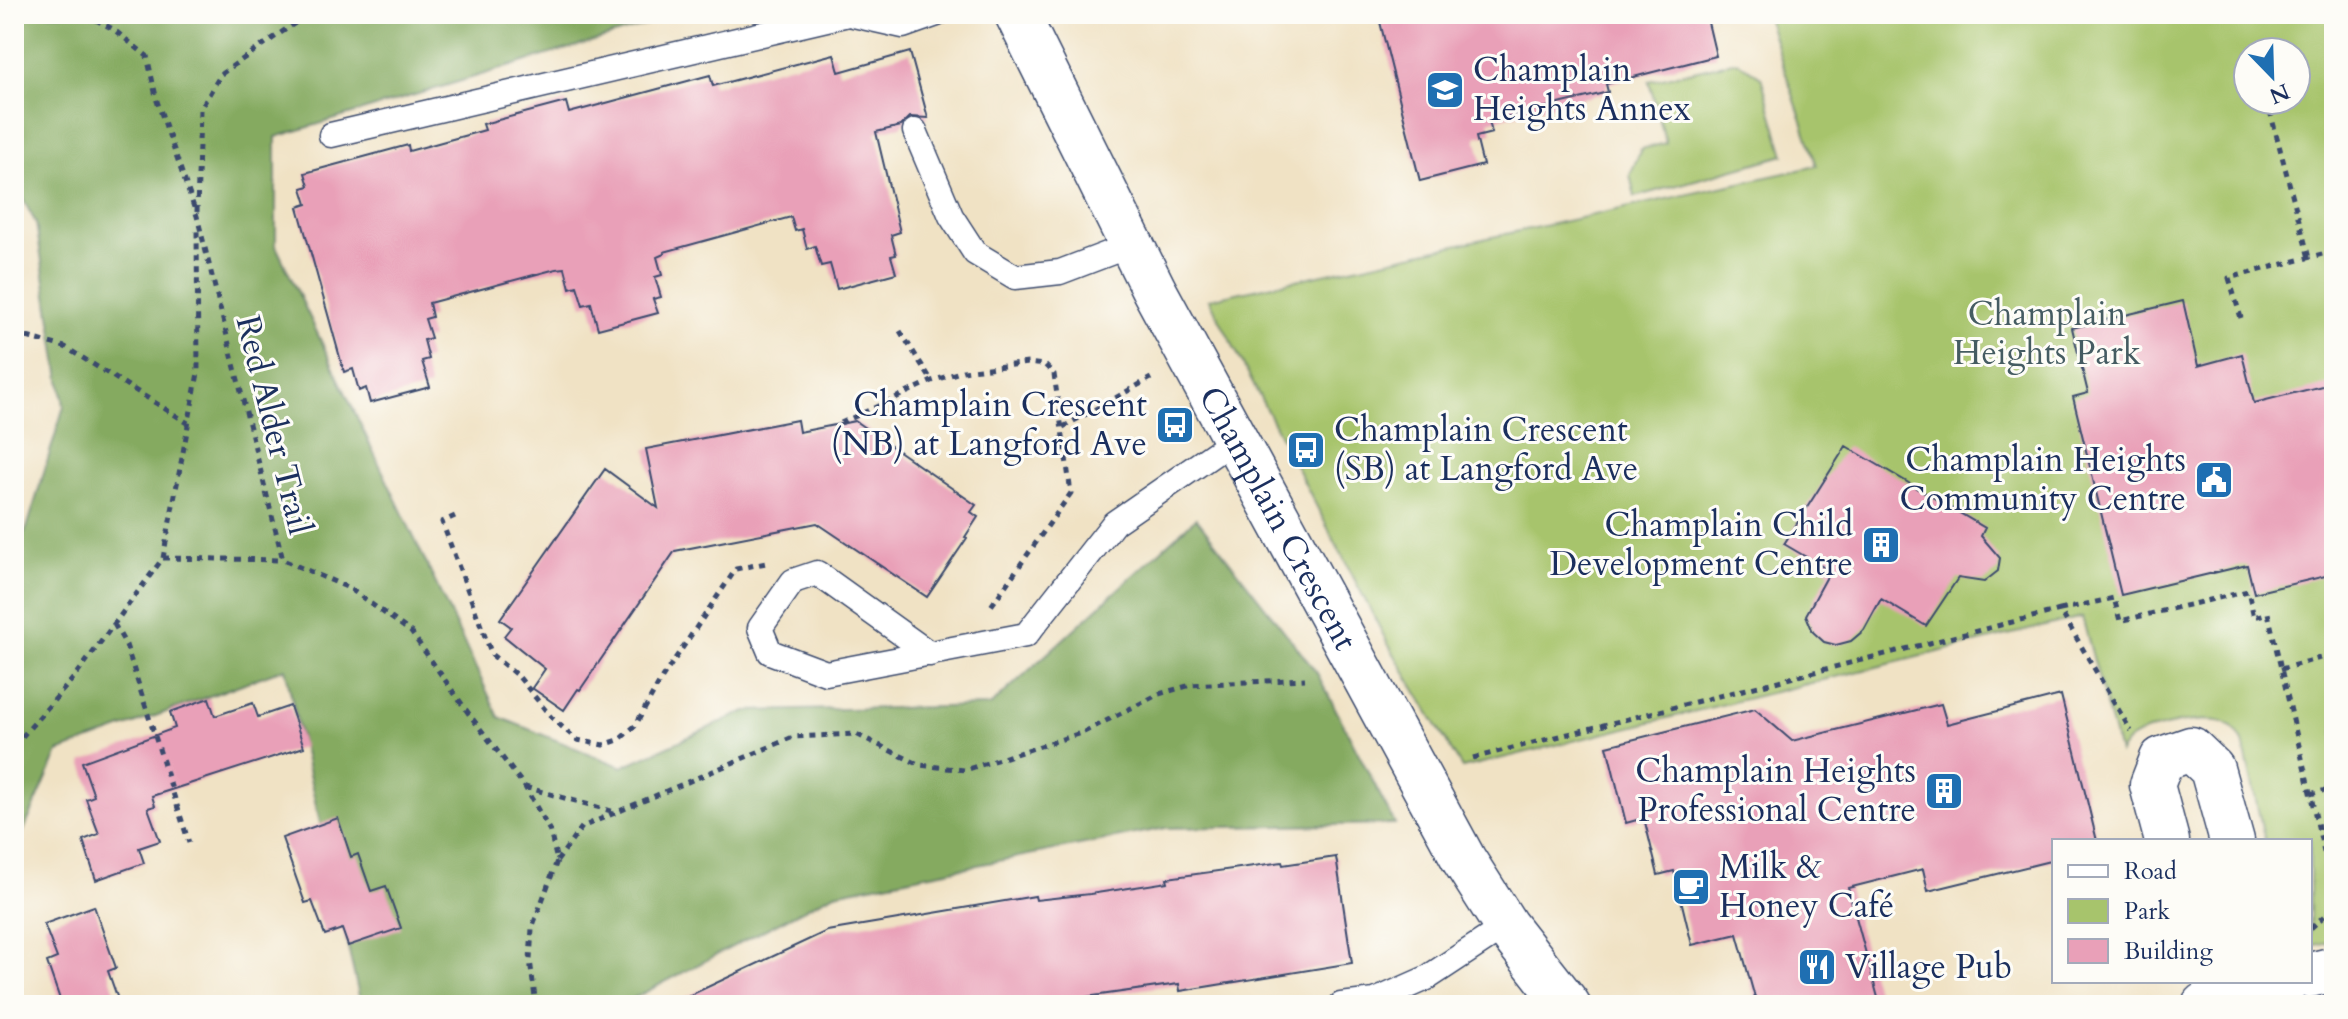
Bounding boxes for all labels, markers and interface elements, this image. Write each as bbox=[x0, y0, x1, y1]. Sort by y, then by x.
north arrow bbox=[2232, 36, 2312, 116]
place label: Champlain Heights Annex bbox=[1473, 47, 1691, 132]
school or university icon: Champlain Heights Annex bbox=[1424, 69, 1466, 111]
text: N bbox=[2265, 76, 2294, 111]
park label: Champlain Heights Park bbox=[1953, 291, 2142, 376]
street label: Red Alder Trail bbox=[225, 311, 324, 540]
street label: Champlain Crescent bbox=[1188, 378, 1369, 659]
place label: Champlain Crescent (NB) at Langford Ave bbox=[831, 382, 1147, 467]
bus stop icon: Champlain Crescent (NB) at Langford Ave bbox=[1154, 404, 1196, 446]
place label: Champlain Crescent (SB) at Langford Ave bbox=[1334, 407, 1638, 492]
bus stop icon: Champlain Crescent (SB) at Langford Ave bbox=[1285, 429, 1327, 471]
place label: Champlain Heights Community Centre bbox=[1899, 437, 2186, 522]
public building icon: Champlain Heights Community Centre bbox=[2193, 459, 2235, 501]
place label: Champlain Child Development Centre bbox=[1549, 502, 1853, 587]
building icon: Champlain Child Development Centre bbox=[1860, 524, 1902, 566]
place label: Champlain Heights Professional Centre bbox=[1635, 748, 1916, 833]
building icon: Champlain Heights Professional Centre bbox=[1923, 770, 1965, 812]
legend bbox=[2052, 839, 2312, 983]
place label: Milk & Honey Café bbox=[1719, 844, 1894, 929]
text: Road bbox=[2124, 855, 2177, 888]
cafe icon: Milk & Honey Café bbox=[1670, 866, 1712, 908]
text: Park bbox=[2124, 895, 2170, 928]
text: Building bbox=[2124, 935, 2214, 968]
place label: Village Pub bbox=[1845, 944, 2012, 990]
restaurant icon: Village Pub bbox=[1796, 946, 1838, 988]

